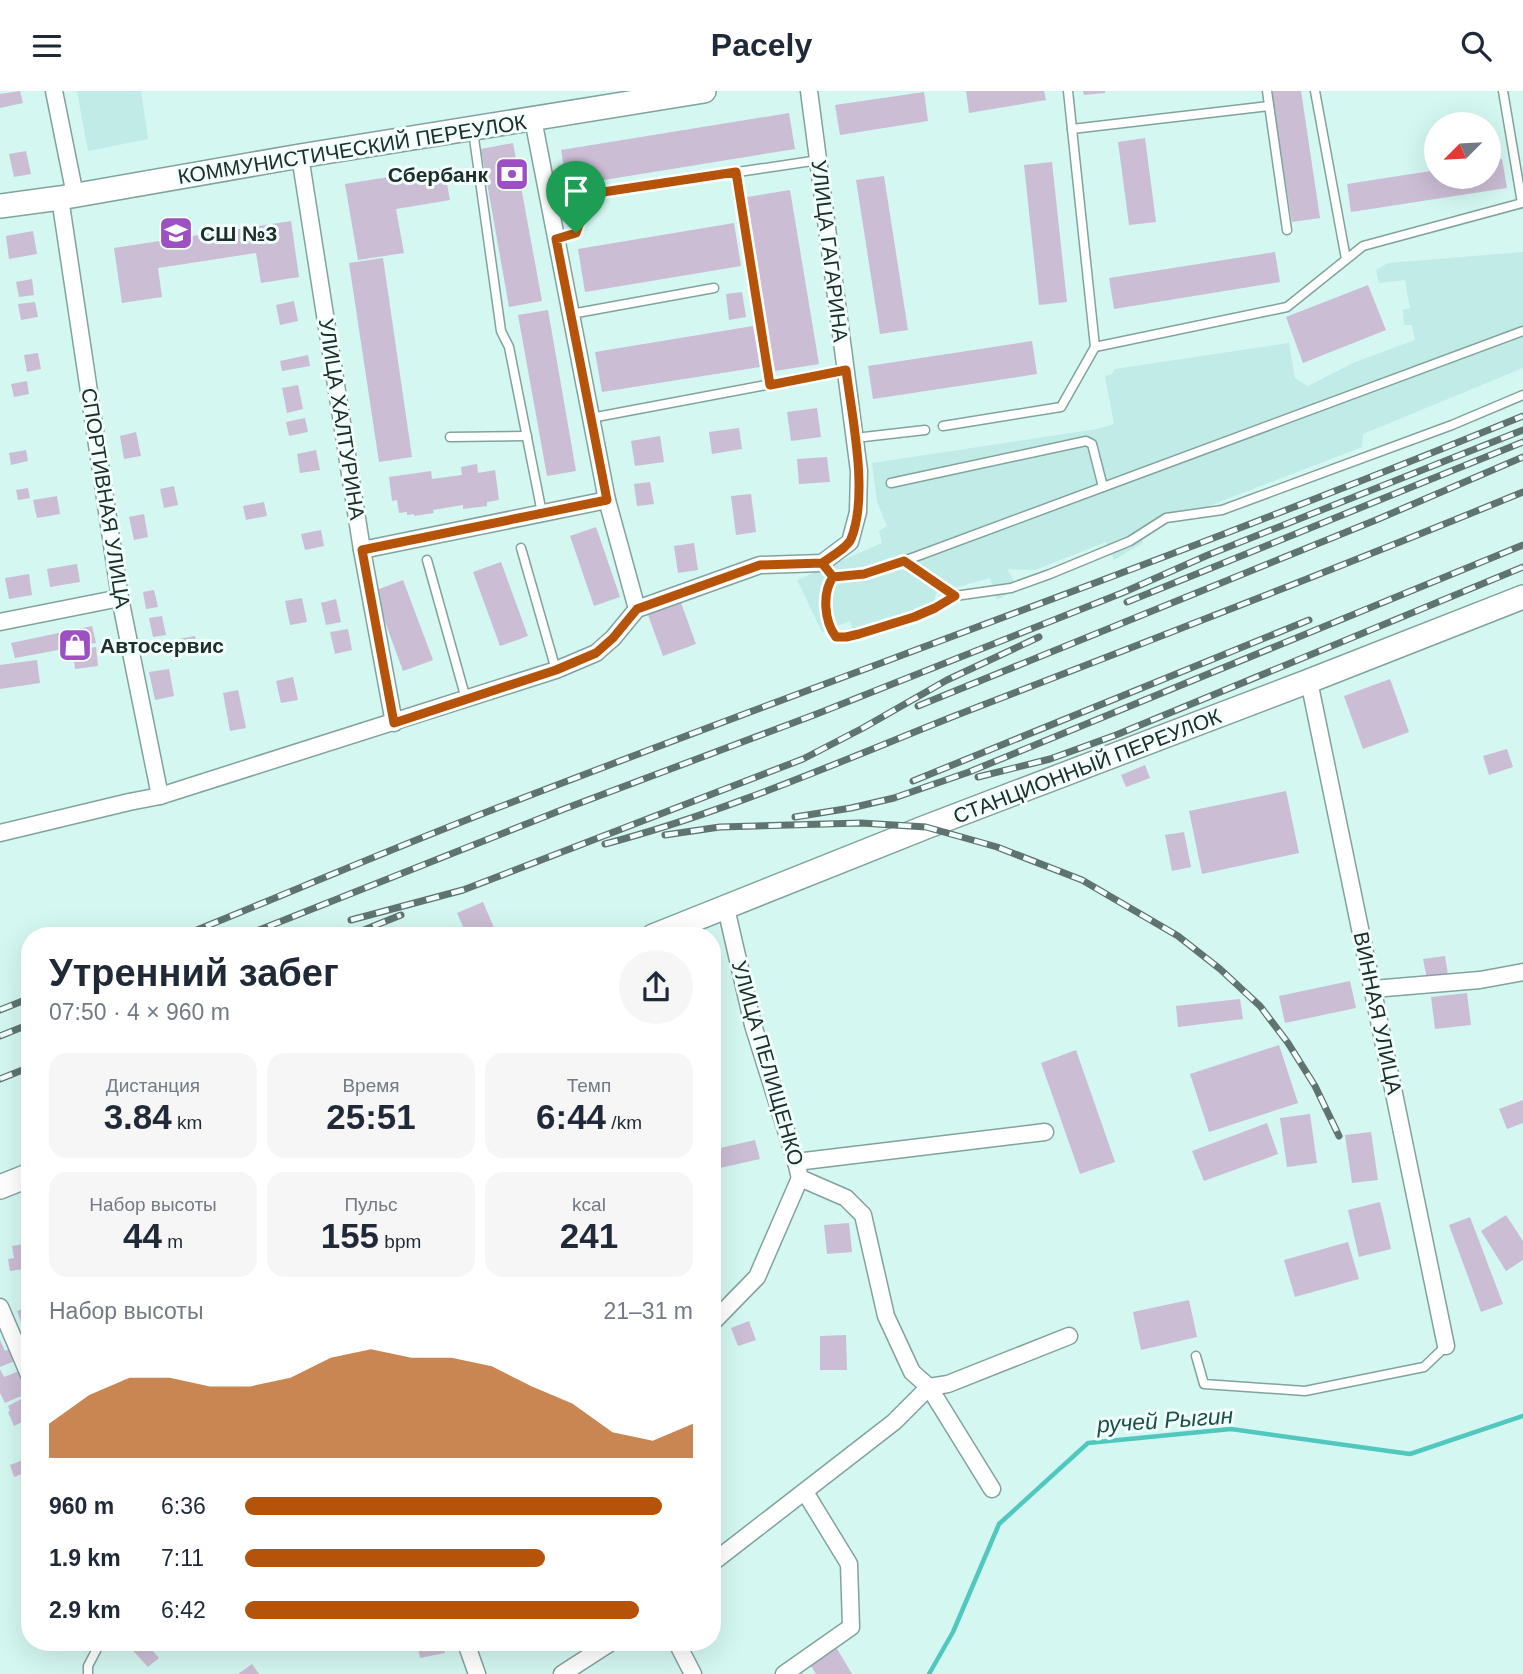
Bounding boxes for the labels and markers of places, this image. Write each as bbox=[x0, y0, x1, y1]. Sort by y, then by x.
bank icon: Сбербанк bbox=[493, 155, 531, 193]
pin bbox=[546, 161, 606, 233]
place label: Сбербанк bbox=[388, 163, 488, 186]
school or university icon: СШ №3 bbox=[157, 214, 195, 252]
place label: СШ №3 bbox=[200, 222, 277, 245]
shop icon: Автосервис bbox=[56, 626, 94, 664]
place label: Автосервис bbox=[100, 634, 224, 657]

